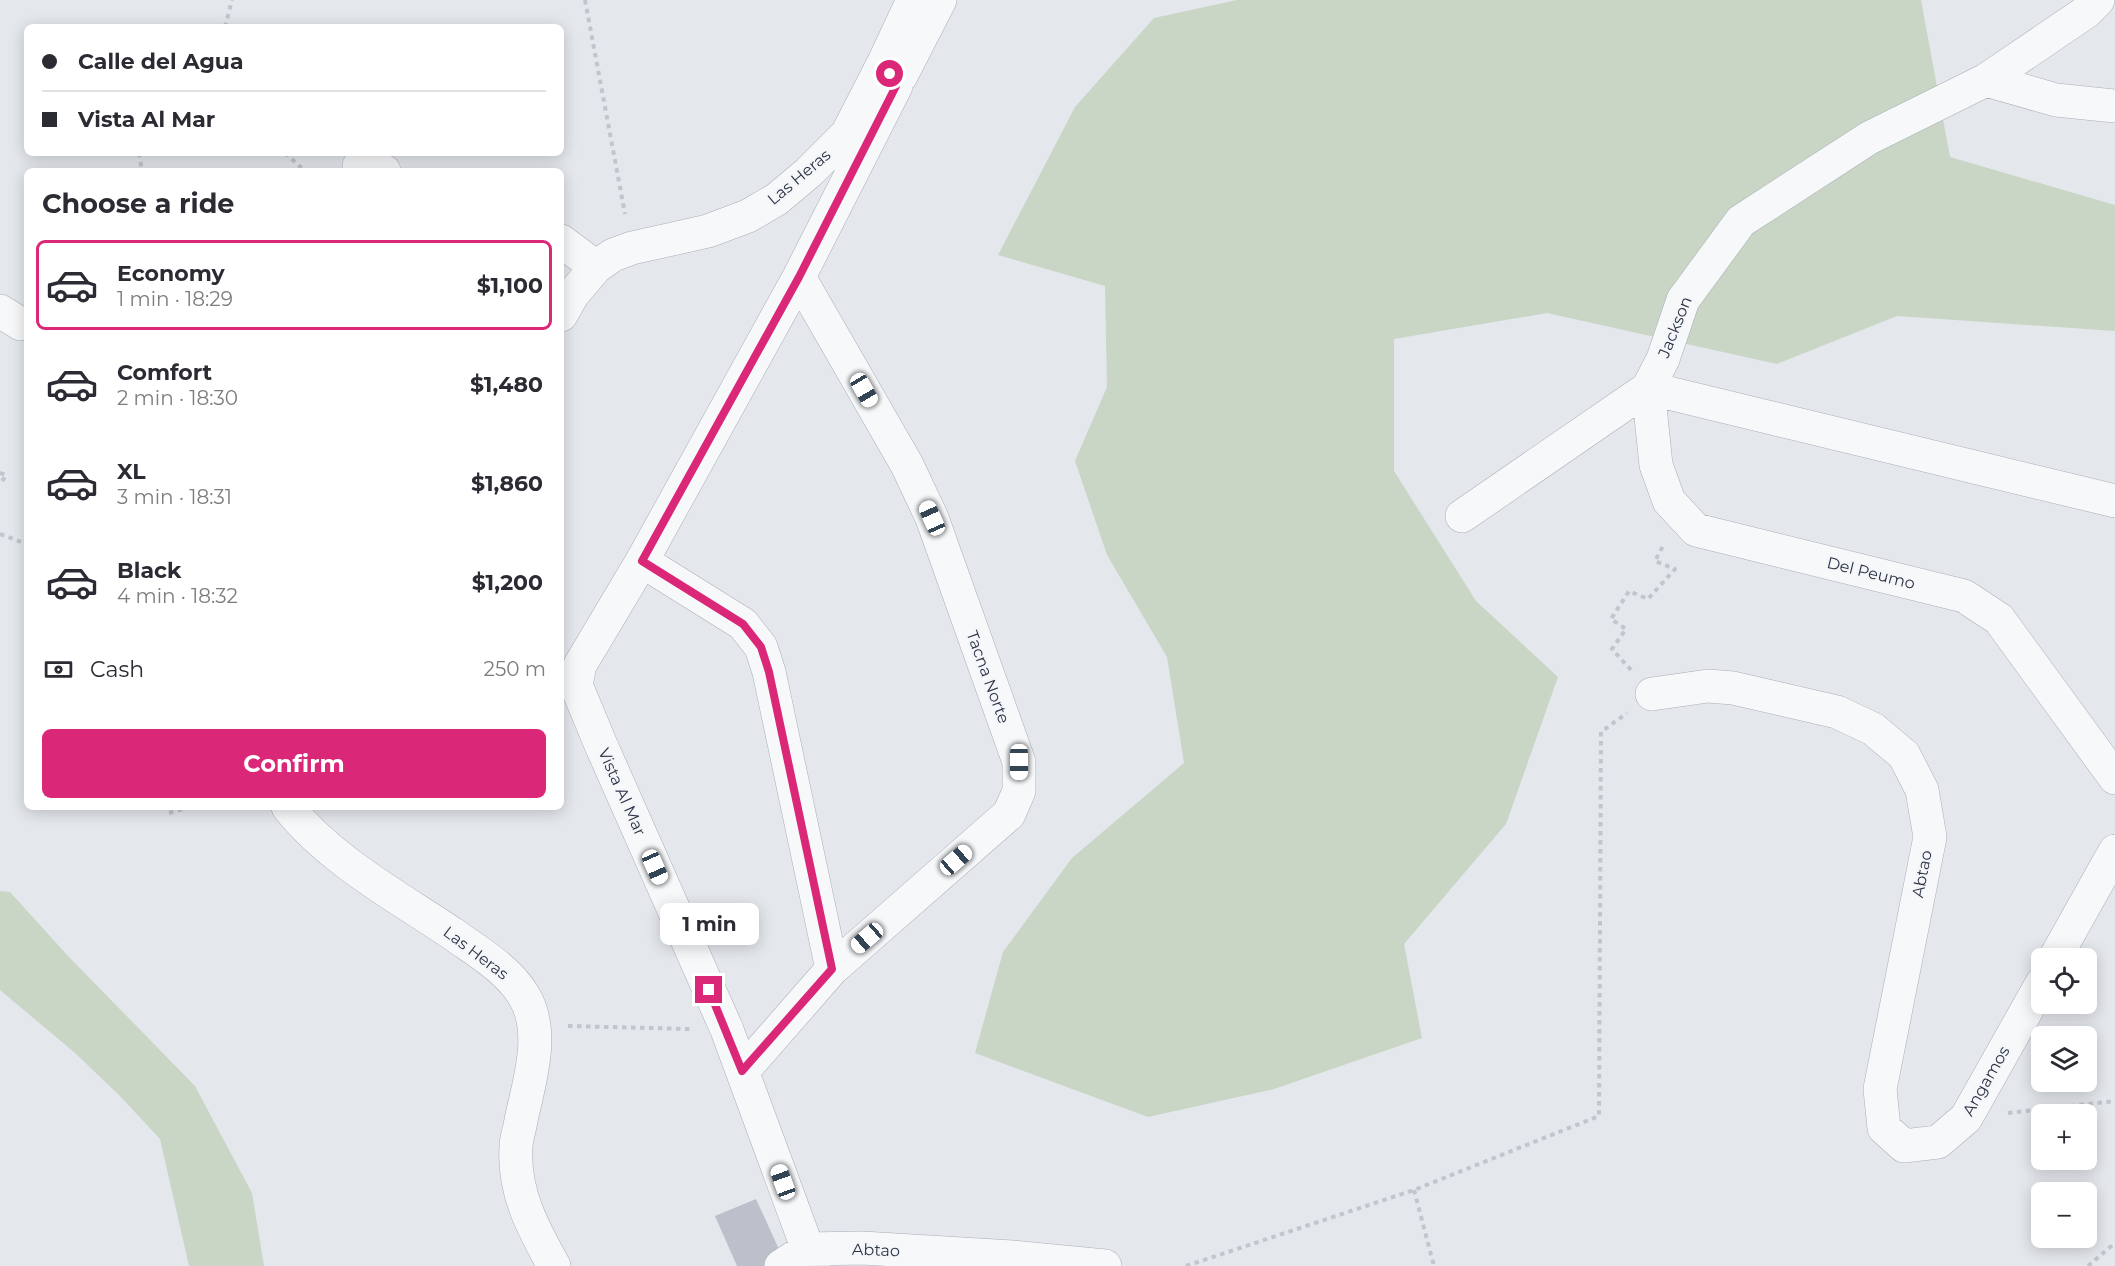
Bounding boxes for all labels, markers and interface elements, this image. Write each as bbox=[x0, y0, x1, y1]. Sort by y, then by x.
text: Calle del Agua bbox=[78, 48, 244, 75]
route start bbox=[876, 60, 903, 87]
text: Vista Al Mar bbox=[78, 106, 215, 133]
street label: Las Heras bbox=[764, 145, 835, 209]
text: Choose a ride bbox=[42, 187, 234, 220]
icon: car bbox=[45, 258, 99, 312]
text: Economy bbox=[117, 260, 225, 287]
text: $1,100 bbox=[477, 272, 543, 299]
text: 1 min · 18:29 bbox=[117, 287, 233, 311]
street label: Jackson bbox=[1654, 294, 1696, 361]
icon: car bbox=[45, 357, 99, 411]
text: Comfort bbox=[117, 359, 212, 386]
car bbox=[847, 370, 881, 410]
text: $1,480 bbox=[470, 371, 543, 398]
text: 2 min · 18:30 bbox=[117, 386, 238, 410]
icon: car bbox=[45, 456, 99, 510]
text: XL bbox=[117, 458, 146, 485]
text: $1,860 bbox=[471, 470, 543, 497]
text: 3 min · 18:31 bbox=[117, 485, 232, 509]
car bbox=[916, 498, 948, 538]
street label: Del Peumo bbox=[1825, 553, 1917, 593]
icon: car bbox=[45, 555, 99, 609]
text: Black bbox=[117, 557, 181, 584]
text: $1,200 bbox=[472, 569, 543, 596]
text: 4 min · 18:32 bbox=[117, 584, 238, 608]
street label: Tacna Norte bbox=[962, 628, 1014, 726]
icon: cash bbox=[42, 653, 75, 686]
text: Cash bbox=[90, 656, 144, 683]
text: 250 m bbox=[484, 657, 546, 681]
button: Confirm bbox=[42, 729, 546, 798]
car bbox=[1010, 744, 1028, 780]
street label: Vista Al Mar bbox=[594, 745, 650, 839]
car bbox=[937, 841, 975, 879]
car bbox=[639, 847, 671, 887]
street label: Abtao bbox=[1908, 849, 1936, 899]
callout: 1 min bbox=[660, 903, 758, 945]
text: 1 min bbox=[682, 912, 737, 936]
car bbox=[848, 919, 886, 957]
street label: Las Heras bbox=[440, 922, 512, 984]
map controls bbox=[2031, 948, 2097, 1248]
button: locate bbox=[2031, 948, 2097, 1014]
route end bbox=[695, 976, 722, 1003]
button: layers bbox=[2031, 1026, 2097, 1092]
street label: Angamos bbox=[1958, 1043, 2014, 1119]
button: + bbox=[2031, 1104, 2097, 1170]
car bbox=[768, 1162, 798, 1202]
button: − bbox=[2031, 1182, 2097, 1248]
street label: Abtao bbox=[852, 1240, 900, 1260]

